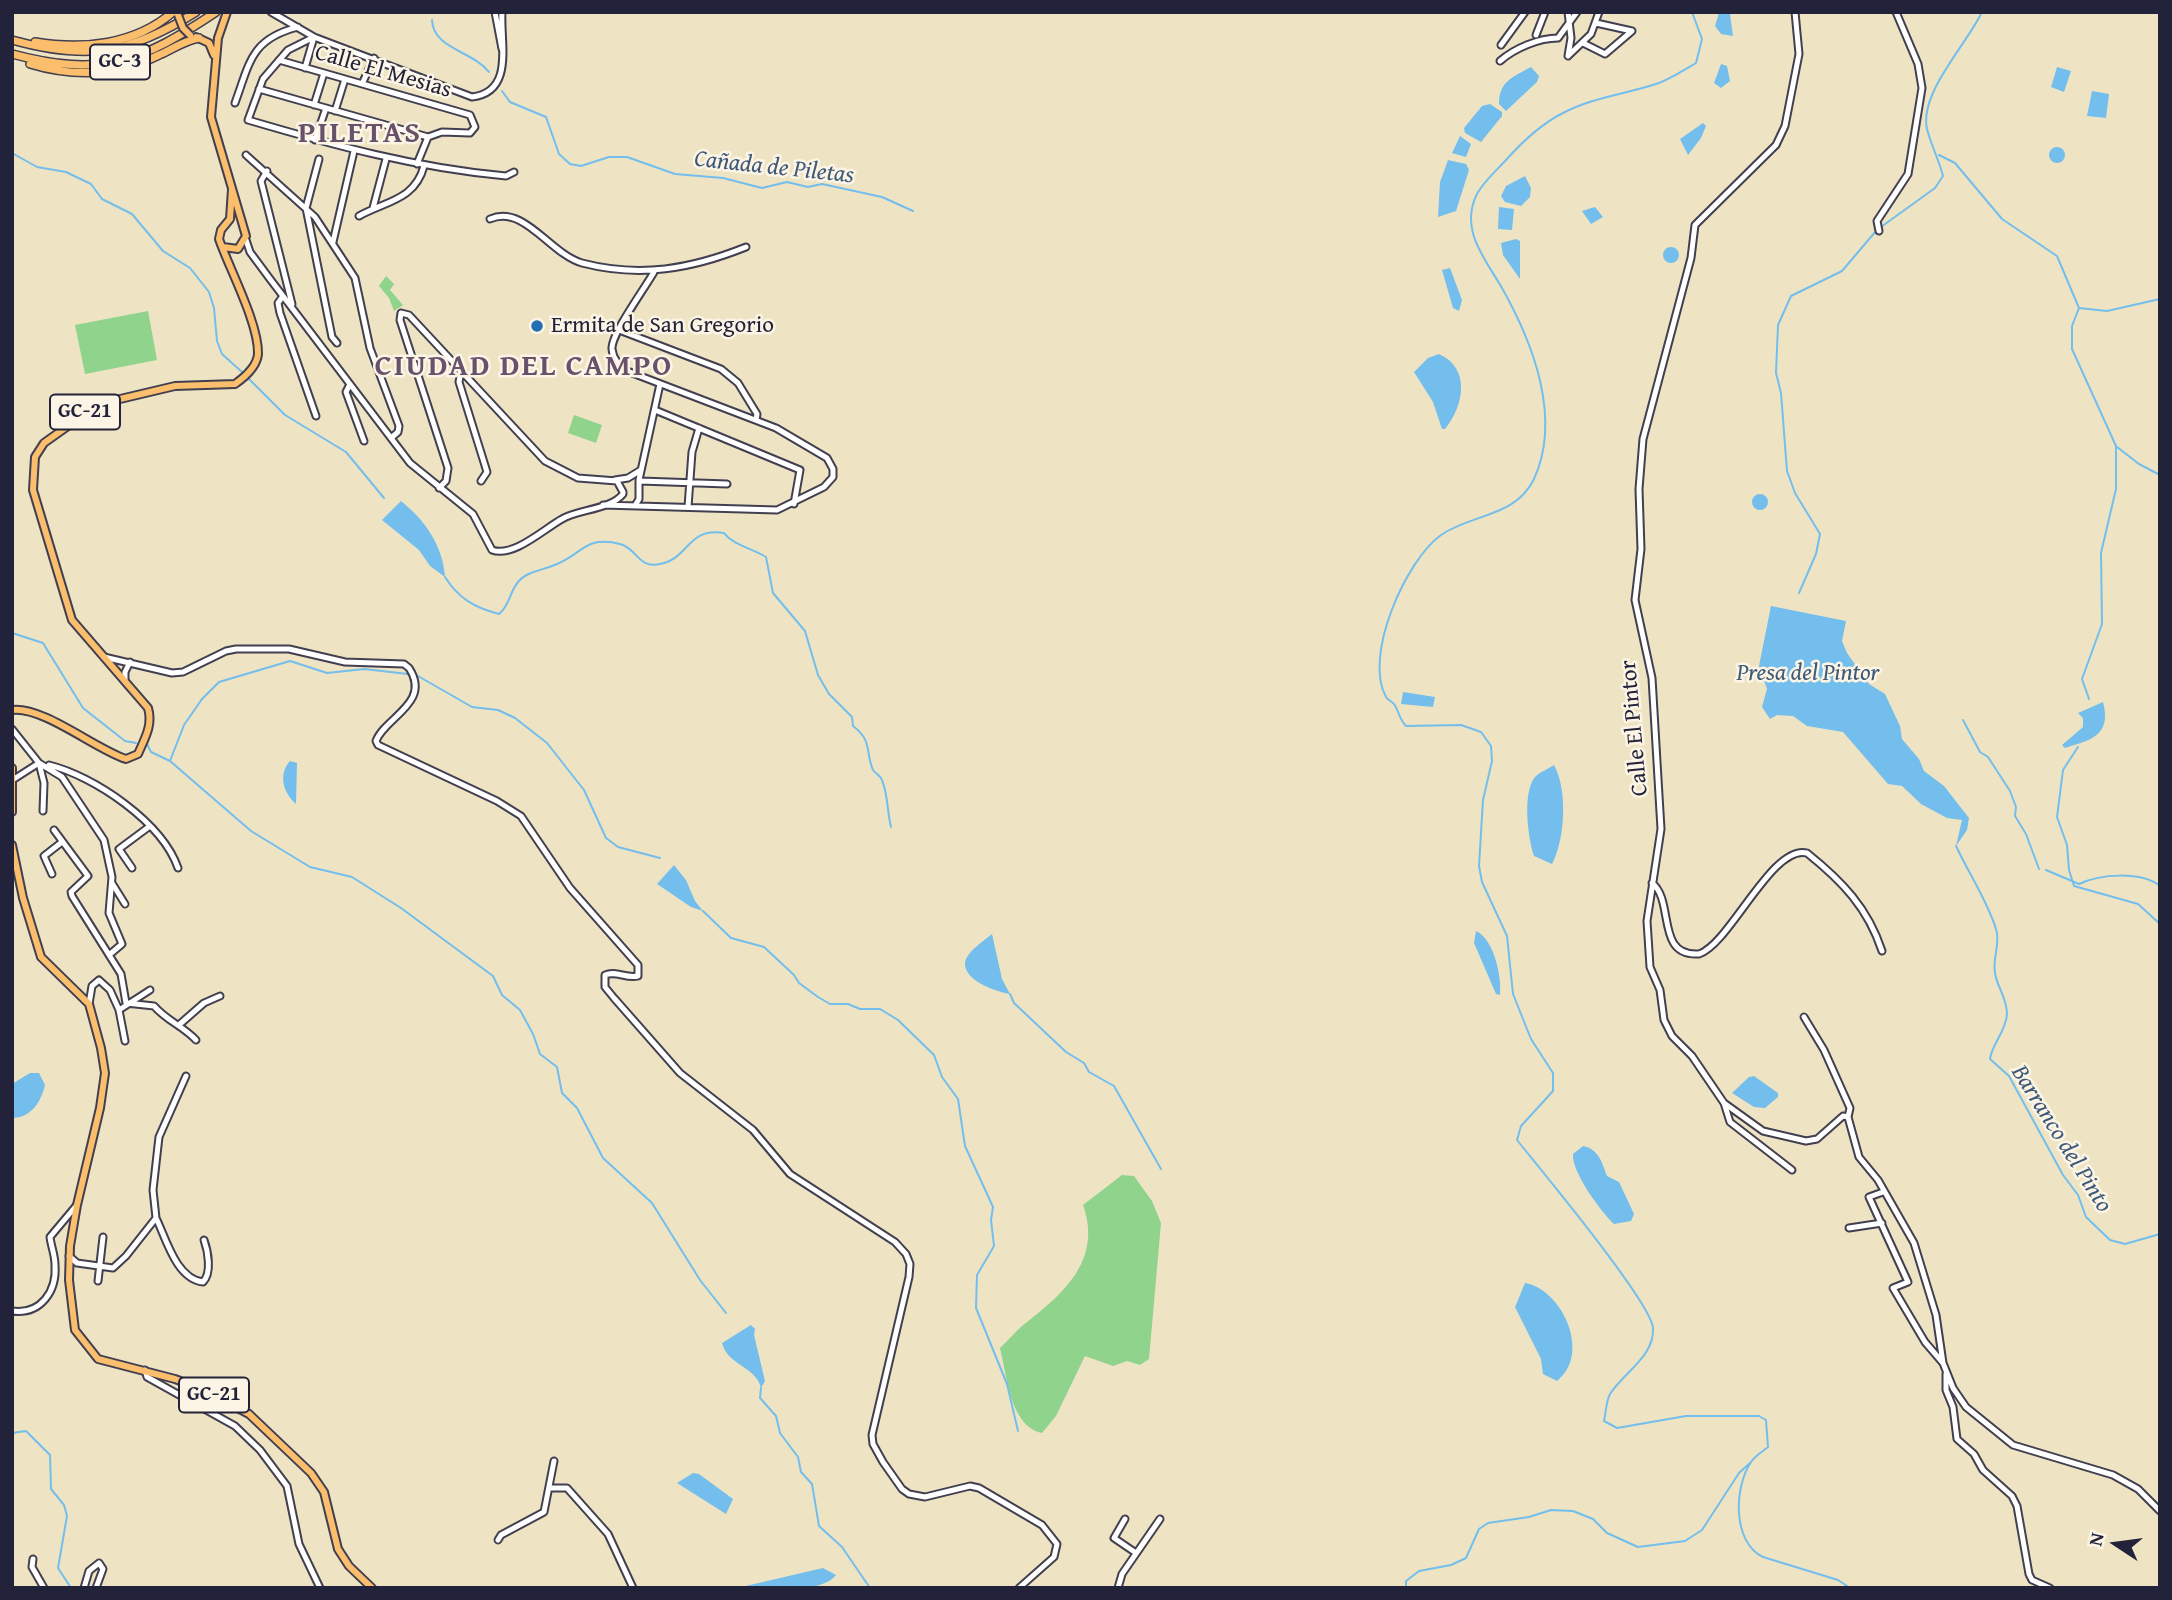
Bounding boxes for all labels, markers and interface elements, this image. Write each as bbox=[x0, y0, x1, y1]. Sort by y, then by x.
street label: Calle El Mesias bbox=[312, 39, 454, 105]
road number: GC-3 bbox=[90, 44, 150, 80]
district label: PILETAS bbox=[299, 116, 421, 152]
water label: Cañada de Piletas bbox=[693, 145, 855, 191]
place label: Ermita de San Gregorio bbox=[551, 312, 774, 340]
marker: Ermita de San Gregorio bbox=[529, 318, 545, 334]
district label: CIUDAD DEL CAMPO bbox=[377, 349, 671, 385]
road number: GC-21 bbox=[50, 394, 120, 430]
street label: Calle El Pintor bbox=[1615, 659, 1655, 797]
water label: Presa del Pintor bbox=[1737, 660, 1879, 688]
water label: Barranco del Pinto bbox=[2004, 1060, 2118, 1218]
road number: GC-21 bbox=[179, 1378, 249, 1412]
north arrow bbox=[2081, 1509, 2151, 1579]
text: N bbox=[2080, 1530, 2111, 1549]

